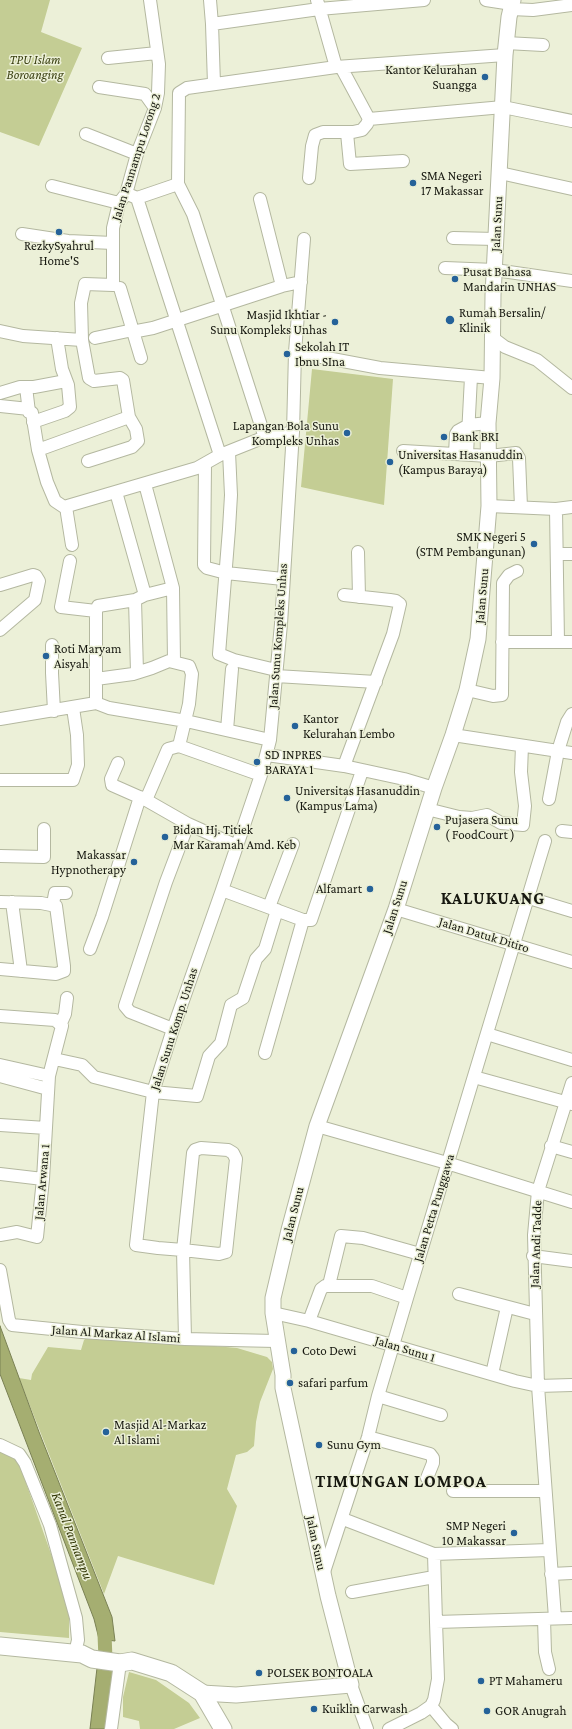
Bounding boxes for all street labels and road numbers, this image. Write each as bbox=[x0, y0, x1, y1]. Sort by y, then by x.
street label: Jalan Pannampu Lorong 2 bbox=[108, 91, 164, 223]
street label: Jalan Sunu bbox=[488, 196, 506, 252]
street label: Jalan Sunu Kompleks Unhas bbox=[265, 563, 291, 709]
street label: Jalan Sunu bbox=[472, 568, 492, 624]
street label: Jalan Sunu bbox=[379, 878, 411, 936]
street label: Jalan Datuk Ditiro bbox=[437, 914, 531, 956]
street label: Jalan Sunu Komp. Unhas bbox=[147, 966, 201, 1092]
street label: Jalan Arwana 1 bbox=[31, 1143, 53, 1221]
street label: Jalan Petta Punggawa bbox=[410, 1152, 458, 1264]
street label: Jalan Sunu bbox=[279, 1185, 307, 1243]
street label: Jalan Andi Tadde bbox=[527, 1200, 545, 1288]
street label: Jalan Al Markaz Al Islami bbox=[51, 1322, 181, 1346]
street label: Jalan Sunu 1 bbox=[373, 1332, 437, 1366]
street label: Jalan Sunu bbox=[303, 1514, 329, 1572]

